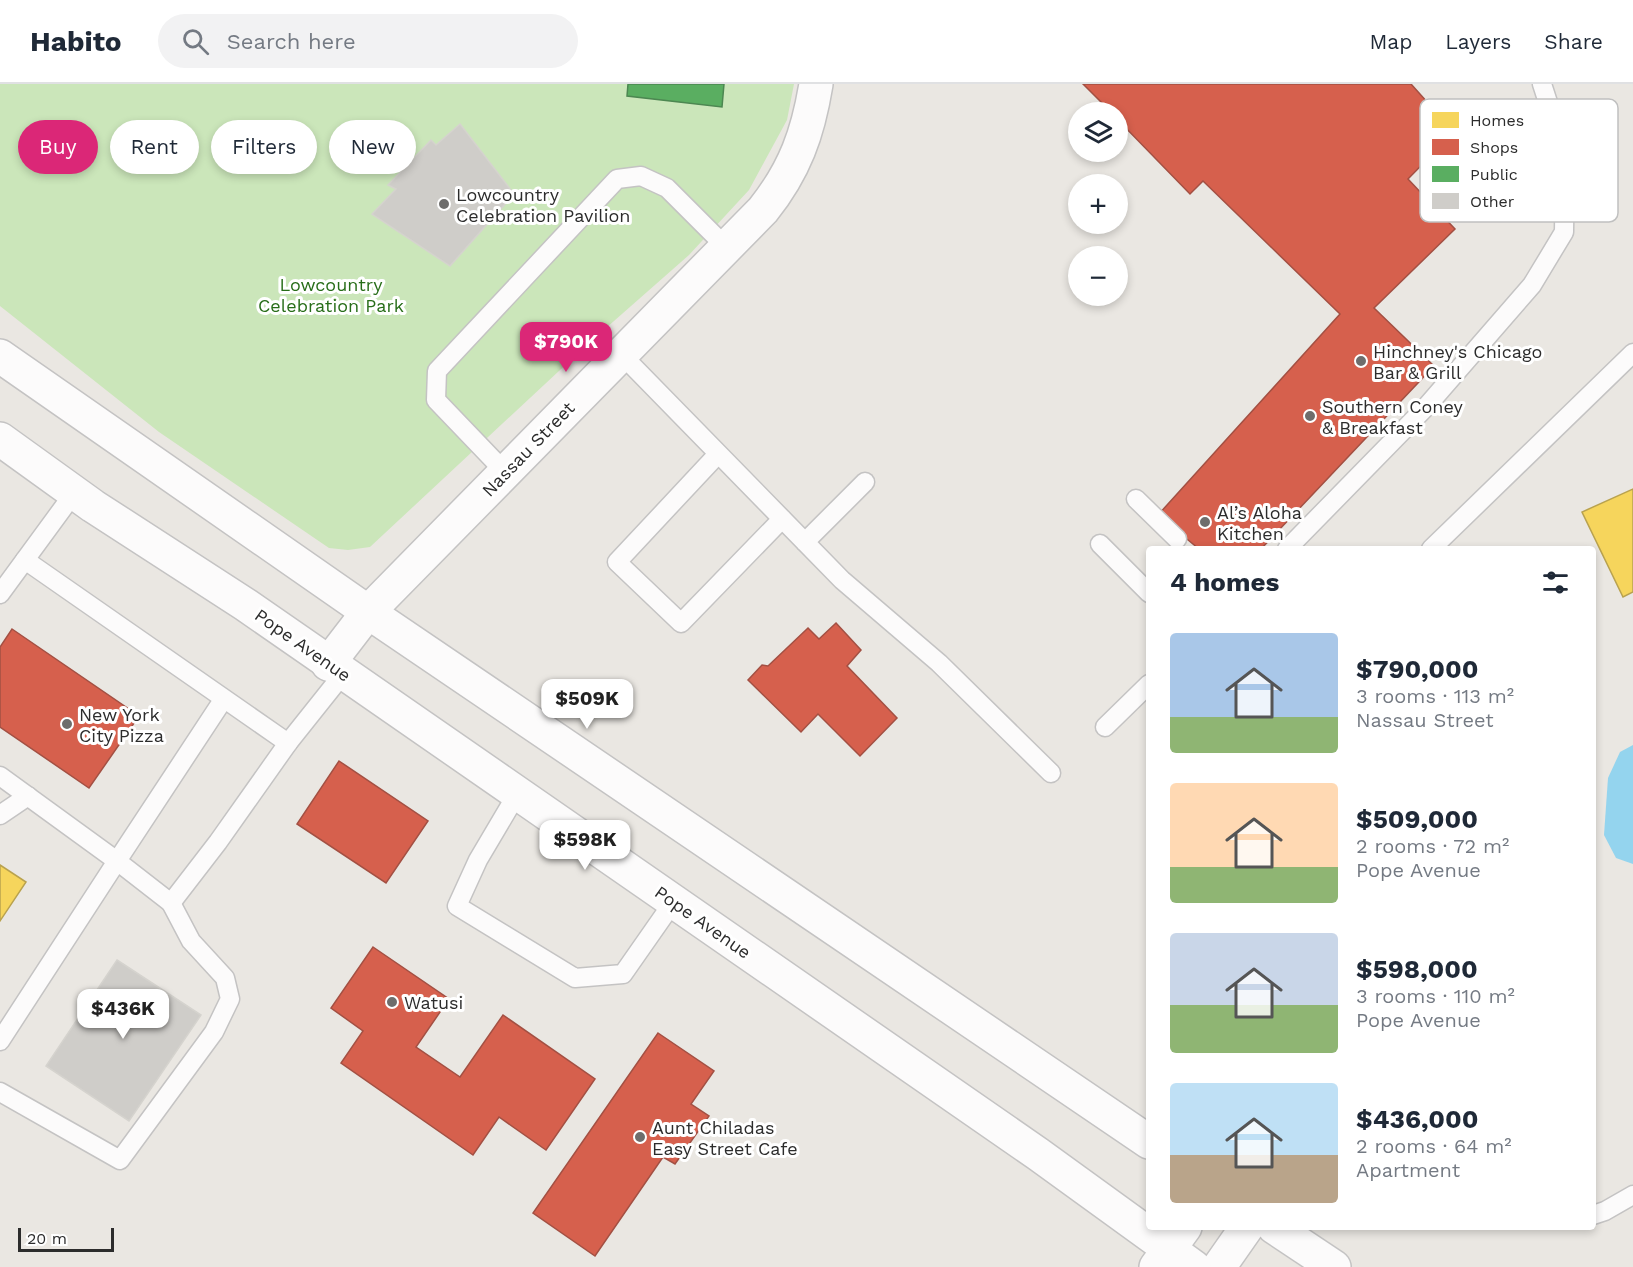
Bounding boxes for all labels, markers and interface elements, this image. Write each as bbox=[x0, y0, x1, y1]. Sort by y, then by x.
search box bbox=[158, 14, 578, 68]
text: Habito bbox=[30, 25, 122, 58]
icon: search bbox=[179, 25, 212, 58]
text: Search here bbox=[227, 29, 356, 54]
text: Map bbox=[1369, 29, 1412, 54]
text: Layers bbox=[1445, 29, 1511, 54]
text: Share bbox=[1544, 29, 1603, 54]
legend bbox=[1420, 99, 1618, 222]
map controls bbox=[1068, 102, 1128, 306]
button: layers bbox=[1068, 102, 1128, 162]
text: Homes bbox=[1470, 111, 1524, 130]
chip: Buy bbox=[18, 120, 98, 174]
chip: Rent bbox=[110, 120, 199, 174]
chip: Filters bbox=[211, 120, 317, 174]
chip: New bbox=[329, 120, 416, 174]
text: Shops bbox=[1470, 138, 1518, 157]
text: Public bbox=[1470, 165, 1518, 184]
button: + bbox=[1068, 174, 1128, 234]
place label: Lowcountry Celebration Pavilion bbox=[456, 184, 631, 226]
text: Other bbox=[1470, 192, 1515, 211]
marker: Lowcountry Celebration Pavilion bbox=[437, 197, 451, 211]
button: − bbox=[1068, 246, 1128, 306]
park label: Lowcountry Celebration Park bbox=[258, 274, 404, 316]
pin: $790K bbox=[524, 322, 608, 373]
text: $790K bbox=[534, 329, 598, 353]
place label: Hinchney's Chicago Bar & Grill bbox=[1373, 341, 1542, 383]
marker: Hinchney's Chicago Bar & Grill bbox=[1354, 354, 1368, 368]
place label: Southern Coney & Breakfast bbox=[1322, 396, 1463, 438]
street label: Nassau Street bbox=[477, 397, 579, 501]
marker: Southern Coney & Breakfast bbox=[1303, 409, 1317, 423]
place label: Al’s Aloha Kitchen bbox=[1217, 502, 1302, 544]
marker: Al’s Aloha Kitchen bbox=[1198, 515, 1212, 529]
icon: filters bbox=[1539, 566, 1572, 599]
text: 4 homes bbox=[1170, 567, 1279, 597]
street label: Pope Avenue bbox=[251, 604, 355, 686]
text: $790,000 bbox=[1356, 654, 1479, 684]
icon: home bbox=[1218, 657, 1290, 729]
pin: $509K bbox=[545, 679, 629, 730]
text: 3 rooms · 113 m² bbox=[1356, 684, 1514, 708]
text: $509K bbox=[555, 686, 619, 710]
place label: New York City Pizza bbox=[79, 704, 164, 746]
text: Nassau Street bbox=[1356, 708, 1494, 732]
marker: New York City Pizza bbox=[60, 717, 74, 731]
text: $509,000 bbox=[1356, 804, 1478, 834]
icon: home bbox=[1218, 807, 1290, 879]
pin: $598K bbox=[543, 820, 627, 871]
text: $598K bbox=[553, 827, 617, 851]
text: 2 rooms · 72 m² bbox=[1356, 834, 1509, 858]
text: Pope Avenue bbox=[1356, 858, 1481, 882]
street label: Pope Avenue bbox=[651, 881, 755, 963]
text: $598,000 bbox=[1356, 954, 1478, 984]
icon: home bbox=[1218, 957, 1290, 1029]
text: 3 rooms · 110 m² bbox=[1356, 984, 1515, 1008]
pin: $436K bbox=[81, 989, 165, 1040]
place label: Watusi bbox=[404, 992, 463, 1013]
marker: Watusi bbox=[385, 995, 399, 1009]
text: $436K bbox=[91, 996, 155, 1020]
text: Pope Avenue bbox=[1356, 1008, 1481, 1032]
text: $436,000 bbox=[1356, 1104, 1478, 1134]
icon: home bbox=[1218, 1107, 1290, 1179]
place label: Aunt Chiladas Easy Street Cafe bbox=[652, 1117, 798, 1159]
marker: Aunt Chiladas Easy Street Cafe bbox=[633, 1130, 647, 1144]
text: 2 rooms · 64 m² bbox=[1356, 1134, 1512, 1158]
text: Apartment bbox=[1356, 1158, 1460, 1182]
scale bar bbox=[18, 1225, 114, 1252]
text: 20 m bbox=[27, 1229, 67, 1248]

